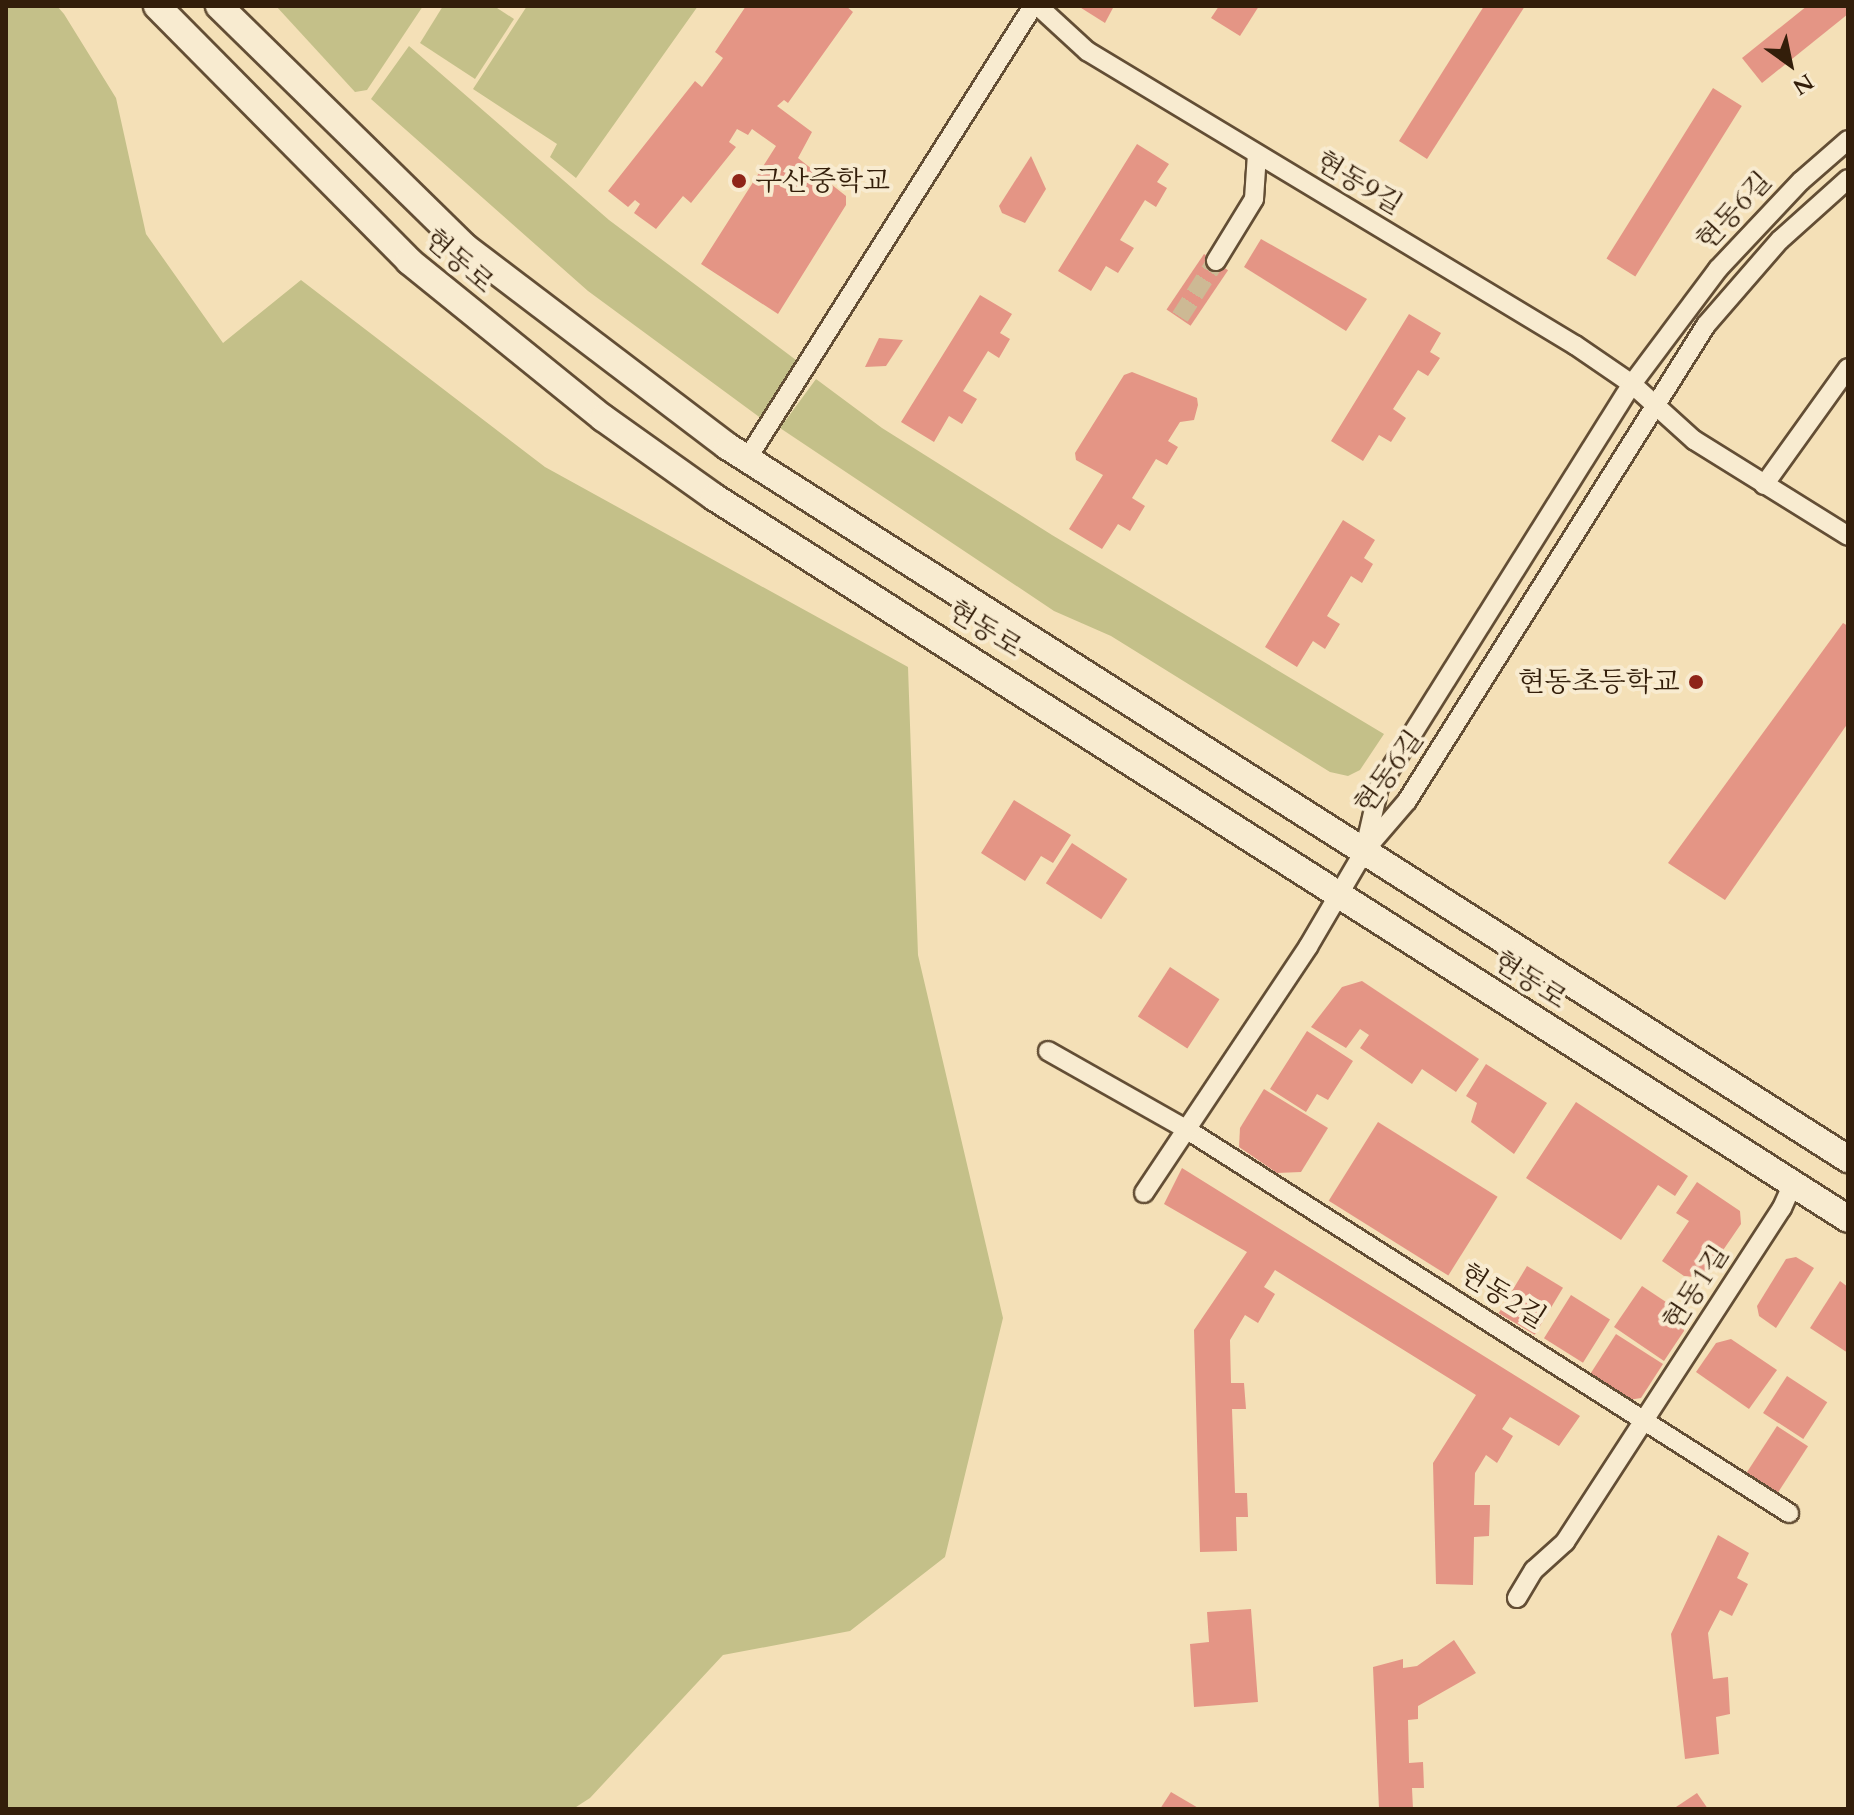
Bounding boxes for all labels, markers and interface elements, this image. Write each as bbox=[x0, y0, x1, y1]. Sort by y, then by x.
north arrow bbox=[1750, 24, 1830, 104]
text: N bbox=[1787, 66, 1819, 102]
street label: 현동9길 bbox=[1309, 144, 1409, 222]
place label: 구산중학교 bbox=[755, 164, 890, 198]
street label: 현동6길 bbox=[1689, 165, 1779, 257]
marker: 구산중학교 bbox=[730, 172, 748, 190]
street label: 현동로 bbox=[417, 222, 501, 300]
street label: 현동로 bbox=[942, 593, 1028, 665]
place label: 현동초등학교 bbox=[1518, 665, 1680, 699]
marker: 현동초등학교 bbox=[1687, 673, 1705, 691]
street label: 현동6길 bbox=[1347, 724, 1431, 820]
street label: 현동로 bbox=[1487, 944, 1573, 1016]
street label: 현동1길 bbox=[1656, 1239, 1736, 1337]
street label: 현동2길 bbox=[1454, 1256, 1552, 1336]

